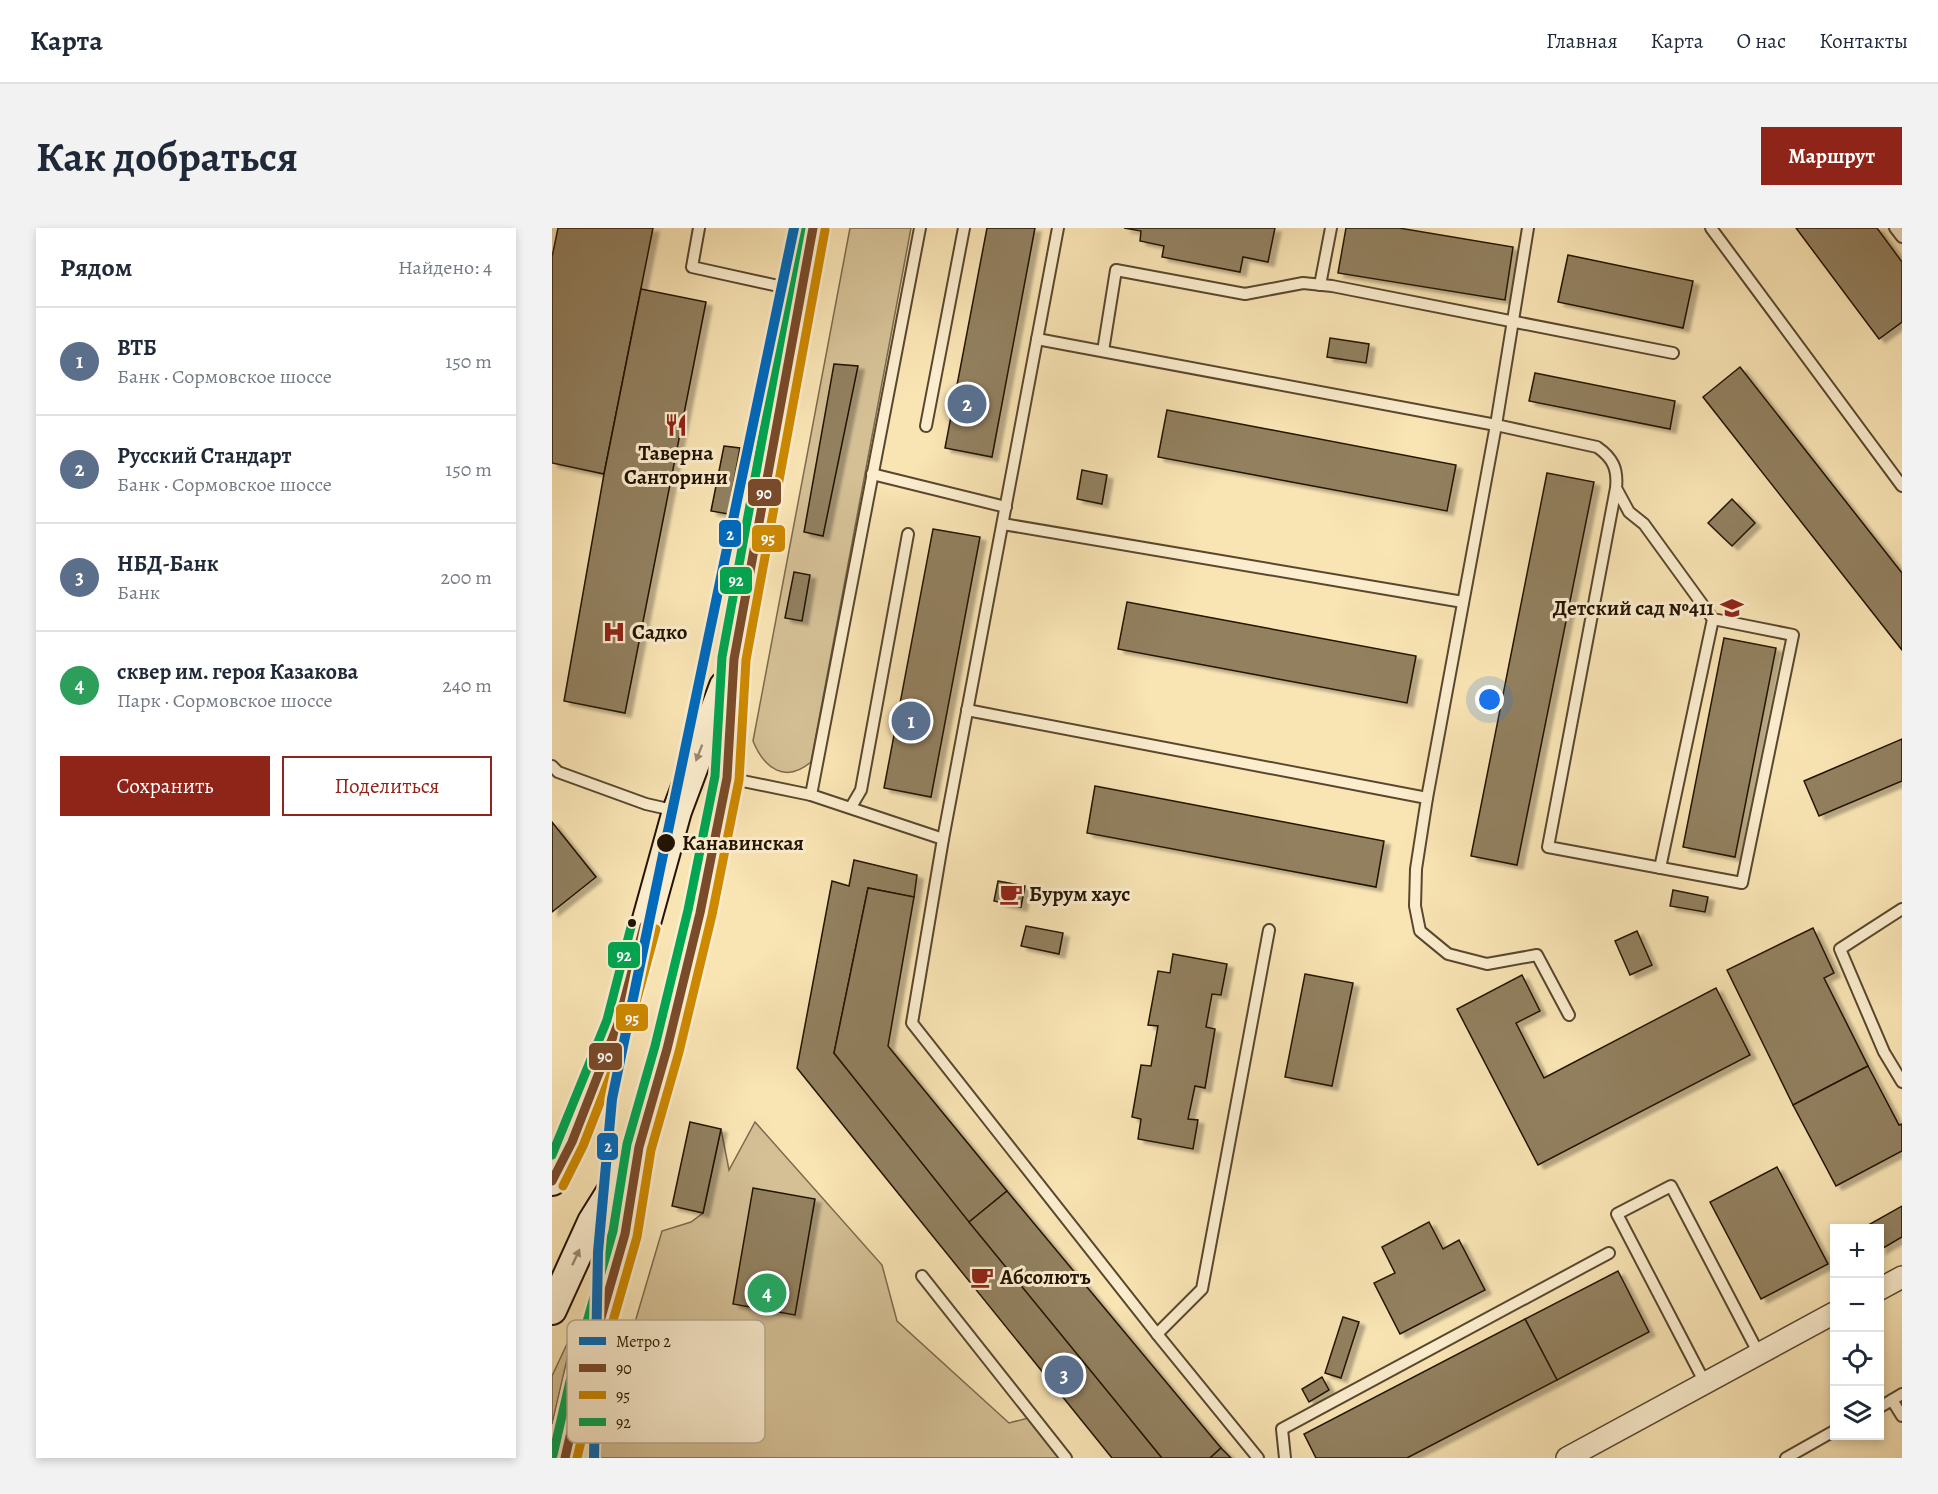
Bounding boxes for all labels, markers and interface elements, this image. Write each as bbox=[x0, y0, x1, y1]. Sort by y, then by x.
text: Карта bbox=[30, 22, 103, 60]
text: Главная bbox=[1546, 27, 1618, 55]
text: Карта bbox=[1651, 27, 1703, 55]
text: О нас bbox=[1736, 27, 1786, 55]
text: Контакты bbox=[1819, 27, 1908, 55]
button: Маршрут bbox=[1761, 127, 1902, 185]
text: Как добраться bbox=[36, 128, 298, 185]
text: Рядом bbox=[60, 250, 132, 285]
text: Найдено: 4 bbox=[398, 254, 492, 281]
text: ВТБ bbox=[117, 333, 157, 363]
text: 1 bbox=[76, 348, 83, 375]
text: 150 m bbox=[445, 348, 492, 375]
text: Банк · Сормовское шоссе bbox=[117, 363, 332, 390]
pin: 2 bbox=[948, 382, 986, 426]
restaurant icon: Таверна Санторини bbox=[663, 412, 689, 438]
place label: Таверна Санторини bbox=[624, 439, 728, 491]
text: Русский Стандарт bbox=[117, 441, 292, 471]
text: 2 bbox=[75, 456, 84, 483]
text: 150 m bbox=[445, 456, 492, 483]
text: Банк · Сормовское шоссе bbox=[117, 471, 332, 498]
line badge: 90 bbox=[747, 478, 782, 507]
text: 90 bbox=[756, 483, 772, 505]
line badge: 2 bbox=[718, 519, 742, 548]
text: 2 bbox=[726, 524, 734, 546]
line badge: 95 bbox=[751, 524, 786, 553]
text: 95 bbox=[761, 528, 775, 550]
text: НБД-Банк bbox=[117, 549, 219, 579]
text: 3 bbox=[75, 564, 84, 591]
text: 200 m bbox=[441, 564, 492, 591]
line badge: 92 bbox=[719, 566, 753, 595]
text: 92 bbox=[728, 570, 744, 592]
text: Банк bbox=[117, 579, 160, 606]
place label: Детский сад №411 bbox=[1553, 594, 1714, 622]
school or university icon: Детский сад №411 bbox=[1719, 595, 1745, 621]
place label: Садко bbox=[632, 618, 688, 646]
hospital icon: Садко bbox=[601, 619, 627, 645]
text: сквер им. героя Казакова bbox=[117, 657, 358, 687]
text: 4 bbox=[75, 672, 84, 699]
text: 240 m bbox=[442, 672, 492, 699]
your location bbox=[1475, 685, 1504, 714]
text: Парк · Сормовское шоссе bbox=[117, 687, 333, 714]
pin: 1 bbox=[892, 698, 930, 744]
one-way arrow bbox=[694, 744, 704, 762]
button: Сохранить bbox=[60, 756, 270, 816]
button: Поделиться bbox=[282, 756, 492, 816]
place label: Канавинская bbox=[682, 829, 804, 857]
marker: Канавинская bbox=[655, 832, 677, 854]
place label: Бурум хаус bbox=[1029, 880, 1130, 908]
cafe icon: Бурум хаус bbox=[998, 881, 1024, 907]
unlabelled marker bbox=[626, 917, 638, 929]
line badge: 92 bbox=[607, 941, 641, 969]
text: 92 bbox=[616, 945, 632, 967]
line badge: 95 bbox=[615, 1003, 649, 1032]
text: 95 bbox=[625, 1008, 639, 1030]
line badge: 90 bbox=[588, 1042, 623, 1071]
text: 90 bbox=[597, 1046, 613, 1068]
line badge: 2 bbox=[596, 1132, 619, 1161]
text: 2 bbox=[604, 1136, 612, 1158]
map controls bbox=[1830, 1224, 1884, 1440]
button: + bbox=[1830, 1224, 1884, 1278]
one-way arrow bbox=[572, 1248, 582, 1266]
place label: Абсолютъ bbox=[999, 1263, 1090, 1291]
cafe icon: Абсолютъ bbox=[969, 1264, 995, 1290]
pin: 4 bbox=[748, 1270, 786, 1316]
button: − bbox=[1830, 1278, 1884, 1332]
legend bbox=[567, 1320, 765, 1443]
text: Метро 2 bbox=[616, 1331, 671, 1353]
button: locate bbox=[1830, 1332, 1884, 1386]
pin: 3 bbox=[1044, 1352, 1084, 1398]
text: 90 bbox=[616, 1358, 632, 1380]
text: 95 bbox=[616, 1385, 630, 1407]
button: layers bbox=[1830, 1386, 1884, 1440]
text: 92 bbox=[616, 1412, 631, 1434]

